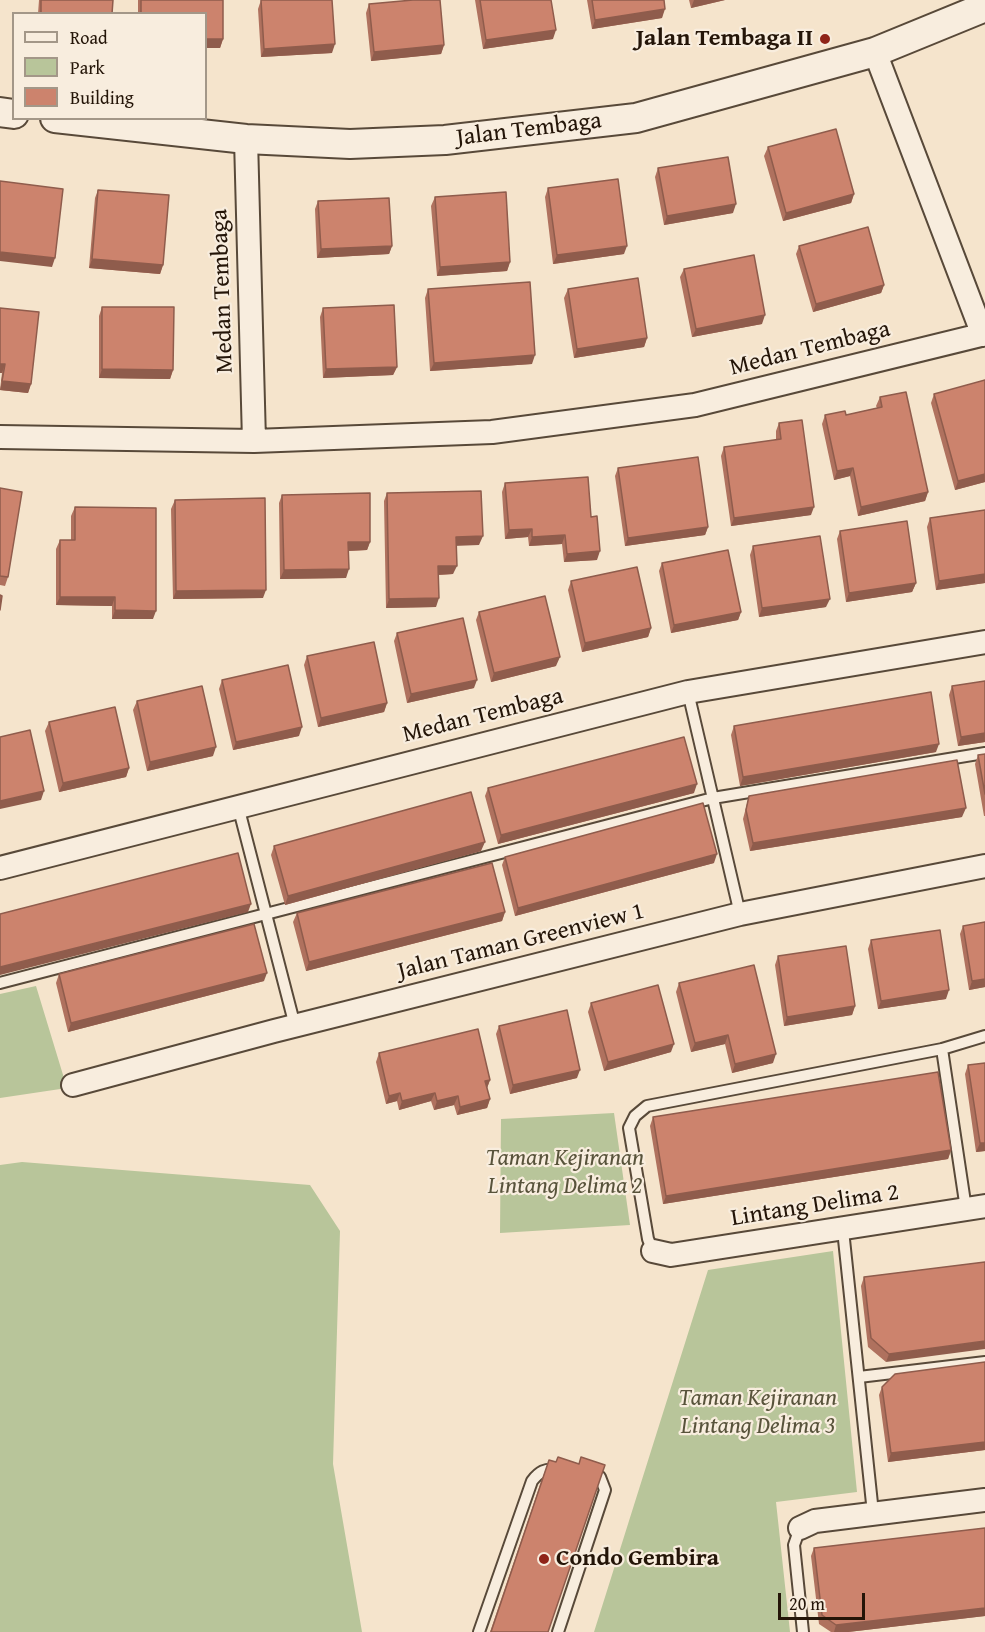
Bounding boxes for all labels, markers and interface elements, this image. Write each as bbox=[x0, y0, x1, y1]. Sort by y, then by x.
legend bbox=[12, 12, 207, 120]
text: Road bbox=[70, 24, 108, 51]
place label: Jalan Tembaga II bbox=[636, 25, 813, 53]
marker: Jalan Tembaga II bbox=[818, 32, 832, 46]
text: Park bbox=[70, 54, 105, 81]
text: Building bbox=[70, 84, 134, 111]
street label: Jalan Tembaga bbox=[455, 107, 603, 153]
street label: Medan Tembaga bbox=[206, 208, 240, 374]
street label: Medan Tembaga bbox=[727, 315, 893, 383]
street label: Medan Tembaga bbox=[400, 682, 566, 750]
street label: Jalan Taman Greenview 1 bbox=[395, 897, 647, 987]
park label: Taman Kejiranan Lintang Delima 2 bbox=[486, 1145, 644, 1201]
street label: Lintang Delima 2 bbox=[729, 1179, 901, 1233]
park label: Taman Kejiranan Lintang Delima 3 bbox=[679, 1385, 837, 1441]
place label: Condo Gembira bbox=[556, 1545, 719, 1573]
marker: Condo Gembira bbox=[537, 1552, 551, 1566]
scale bar bbox=[781, 1581, 868, 1619]
text: 20 m bbox=[789, 1590, 825, 1617]

